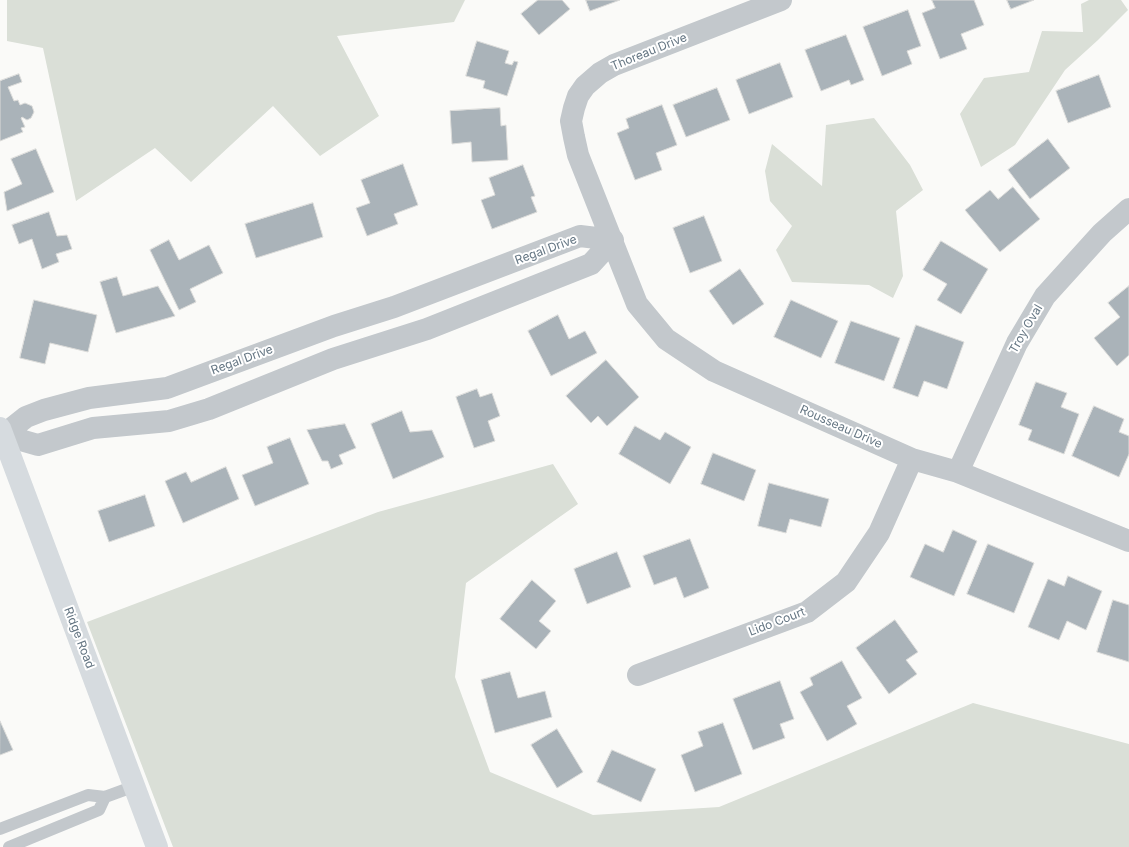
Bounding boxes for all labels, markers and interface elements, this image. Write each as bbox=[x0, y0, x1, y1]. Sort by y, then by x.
street label: Thoreau Drive bbox=[609, 30, 689, 74]
street label: Regal Drive bbox=[513, 232, 579, 268]
street label: Troy Oval bbox=[1006, 302, 1046, 356]
street label: Regal Drive bbox=[209, 342, 275, 378]
street label: Rousseau Drive bbox=[798, 402, 884, 452]
street label: Ridge Road bbox=[61, 605, 97, 671]
street label: Lido Court bbox=[747, 605, 807, 639]

